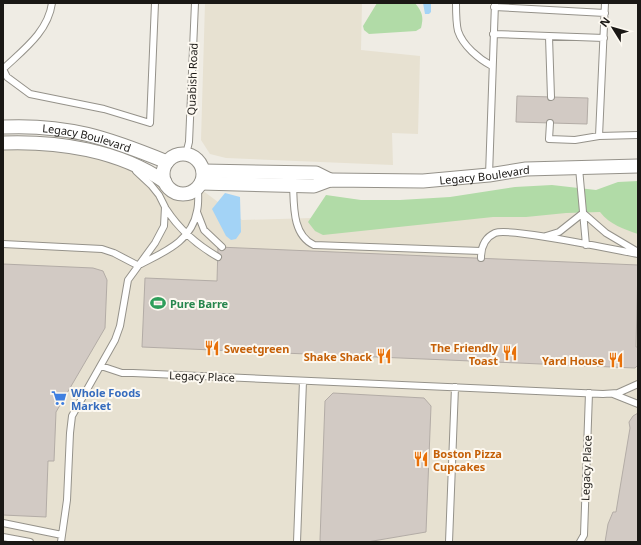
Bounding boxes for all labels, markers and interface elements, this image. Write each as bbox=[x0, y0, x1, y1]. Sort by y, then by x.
north arrow bbox=[593, 8, 633, 48]
text: N bbox=[596, 14, 613, 30]
street label: Quabish Road bbox=[183, 42, 201, 116]
street label: Legacy Boulevard bbox=[42, 120, 133, 155]
street label: Legacy Boulevard bbox=[439, 161, 530, 187]
sports icon: Pure Barre bbox=[149, 294, 167, 312]
place label: Pure Barre bbox=[170, 296, 229, 311]
restaurant icon: Sweetgreen bbox=[203, 339, 221, 357]
place label: The Friendly Toast bbox=[431, 340, 499, 368]
place label: Sweetgreen bbox=[224, 341, 289, 356]
restaurant icon: The Friendly Toast bbox=[501, 344, 519, 362]
restaurant icon: Shake Shack bbox=[375, 347, 393, 365]
place label: Shake Shack bbox=[304, 349, 372, 364]
restaurant icon: Yard House bbox=[607, 351, 625, 369]
place label: Yard House bbox=[542, 353, 604, 368]
street label: Legacy Place bbox=[169, 367, 235, 385]
place label: Whole Foods Market bbox=[71, 385, 141, 413]
supermarket icon: Whole Foods Market bbox=[50, 389, 68, 407]
street label: Legacy Place bbox=[577, 435, 595, 501]
place label: Boston Pizza Cupcakes bbox=[433, 446, 502, 474]
restaurant icon: Boston Pizza Cupcakes bbox=[412, 450, 430, 468]

